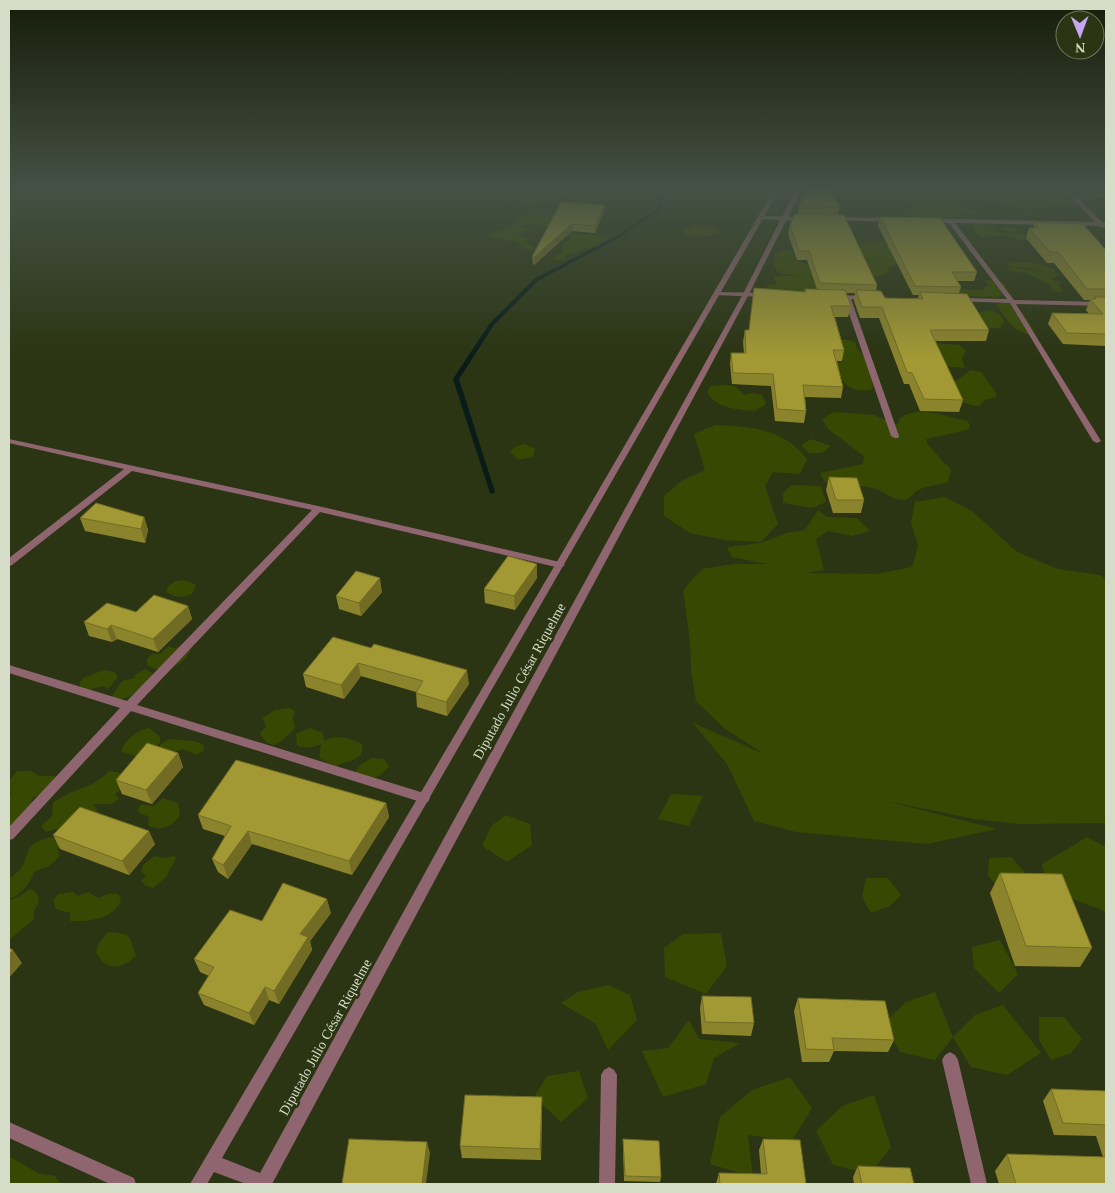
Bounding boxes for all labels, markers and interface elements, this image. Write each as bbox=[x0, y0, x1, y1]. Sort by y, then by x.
north arrow bbox=[1055, 10, 1105, 60]
text: N bbox=[1075, 40, 1085, 55]
street label: Diputado Julio César Riquelme bbox=[470, 601, 569, 762]
street label: Diputado Julio César Riquelme bbox=[276, 957, 375, 1118]

